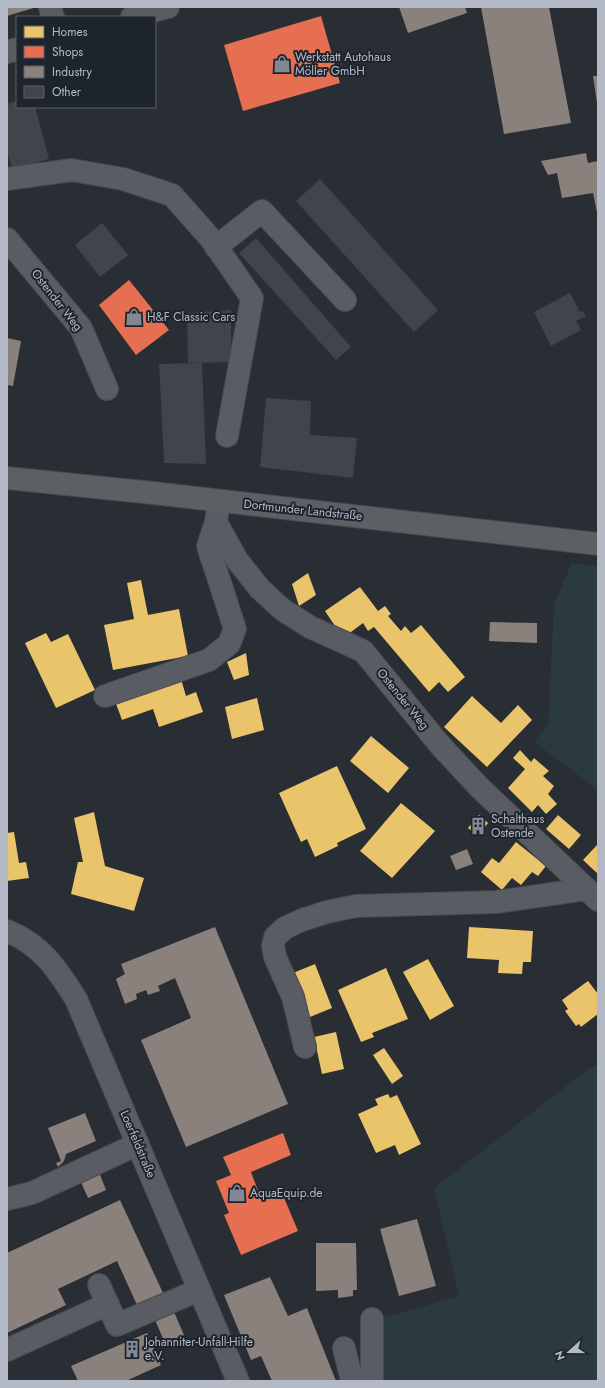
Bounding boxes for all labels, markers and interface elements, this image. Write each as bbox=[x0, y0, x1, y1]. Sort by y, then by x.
legend bbox=[16, 16, 156, 108]
text: Homes bbox=[52, 23, 88, 41]
text: Shops bbox=[52, 43, 83, 61]
place label: Werkstatt Autohaus Möller GmbH bbox=[295, 48, 391, 80]
shop icon: Werkstatt Autohaus Möller GmbH bbox=[272, 54, 292, 74]
text: Industry bbox=[52, 63, 93, 81]
text: Other bbox=[52, 83, 82, 101]
street label: Ostender Weg bbox=[27, 265, 87, 335]
shop icon: H&F Classic Cars bbox=[124, 307, 144, 327]
place label: H&F Classic Cars bbox=[147, 308, 235, 326]
street label: Dortmunder Landstraße bbox=[243, 495, 363, 525]
street label: Ostender Weg bbox=[373, 664, 433, 734]
place label: Schalthaus Ostende bbox=[491, 810, 544, 842]
building icon: Schalthaus Ostende bbox=[468, 816, 488, 836]
street label: Loerfeldstraße bbox=[116, 1107, 160, 1181]
shop icon: AquaEquip.de bbox=[227, 1183, 247, 1203]
place label: AquaEquip.de bbox=[250, 1184, 323, 1202]
north arrow bbox=[549, 1332, 589, 1372]
place label: Johanniter-Unfall-Hilfe e.V. bbox=[143, 1333, 253, 1365]
building icon: Johanniter-Unfall-Hilfe e.V. bbox=[122, 1339, 142, 1359]
text: N bbox=[551, 1349, 569, 1363]

